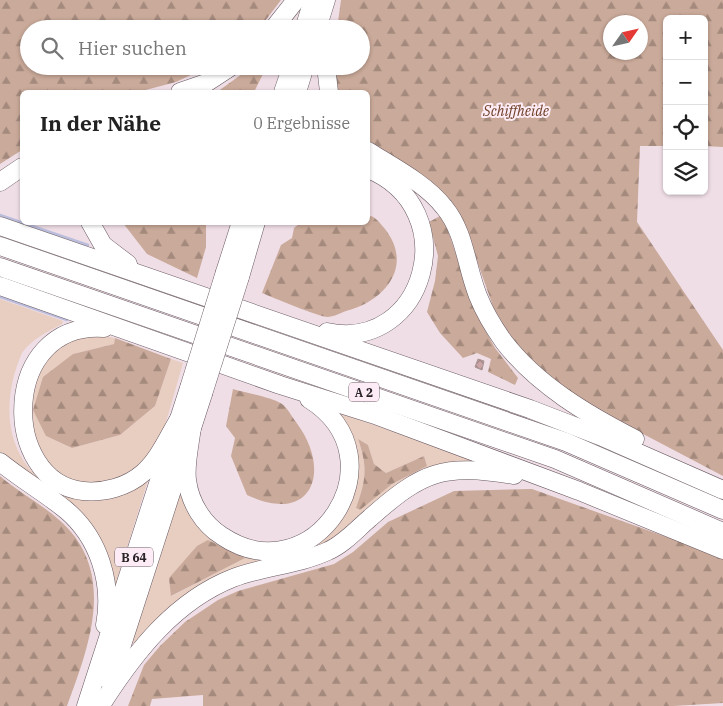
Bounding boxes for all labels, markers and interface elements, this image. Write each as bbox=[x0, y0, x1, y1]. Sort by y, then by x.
north arrow bbox=[603, 15, 648, 60]
map controls bbox=[663, 15, 708, 195]
button: + bbox=[663, 15, 708, 60]
search box bbox=[20, 20, 370, 75]
icon: search bbox=[38, 34, 66, 62]
text: Hier suchen bbox=[78, 36, 187, 60]
button: − bbox=[663, 60, 708, 105]
park label: Schiffheide bbox=[482, 102, 550, 120]
button: locate bbox=[663, 105, 708, 150]
text: In der Nähe bbox=[40, 109, 161, 137]
text: 0 Ergebnisse bbox=[253, 113, 350, 133]
button: layers bbox=[663, 150, 708, 195]
road number: A 2 bbox=[349, 382, 379, 402]
road number: B 64 bbox=[115, 548, 153, 566]

